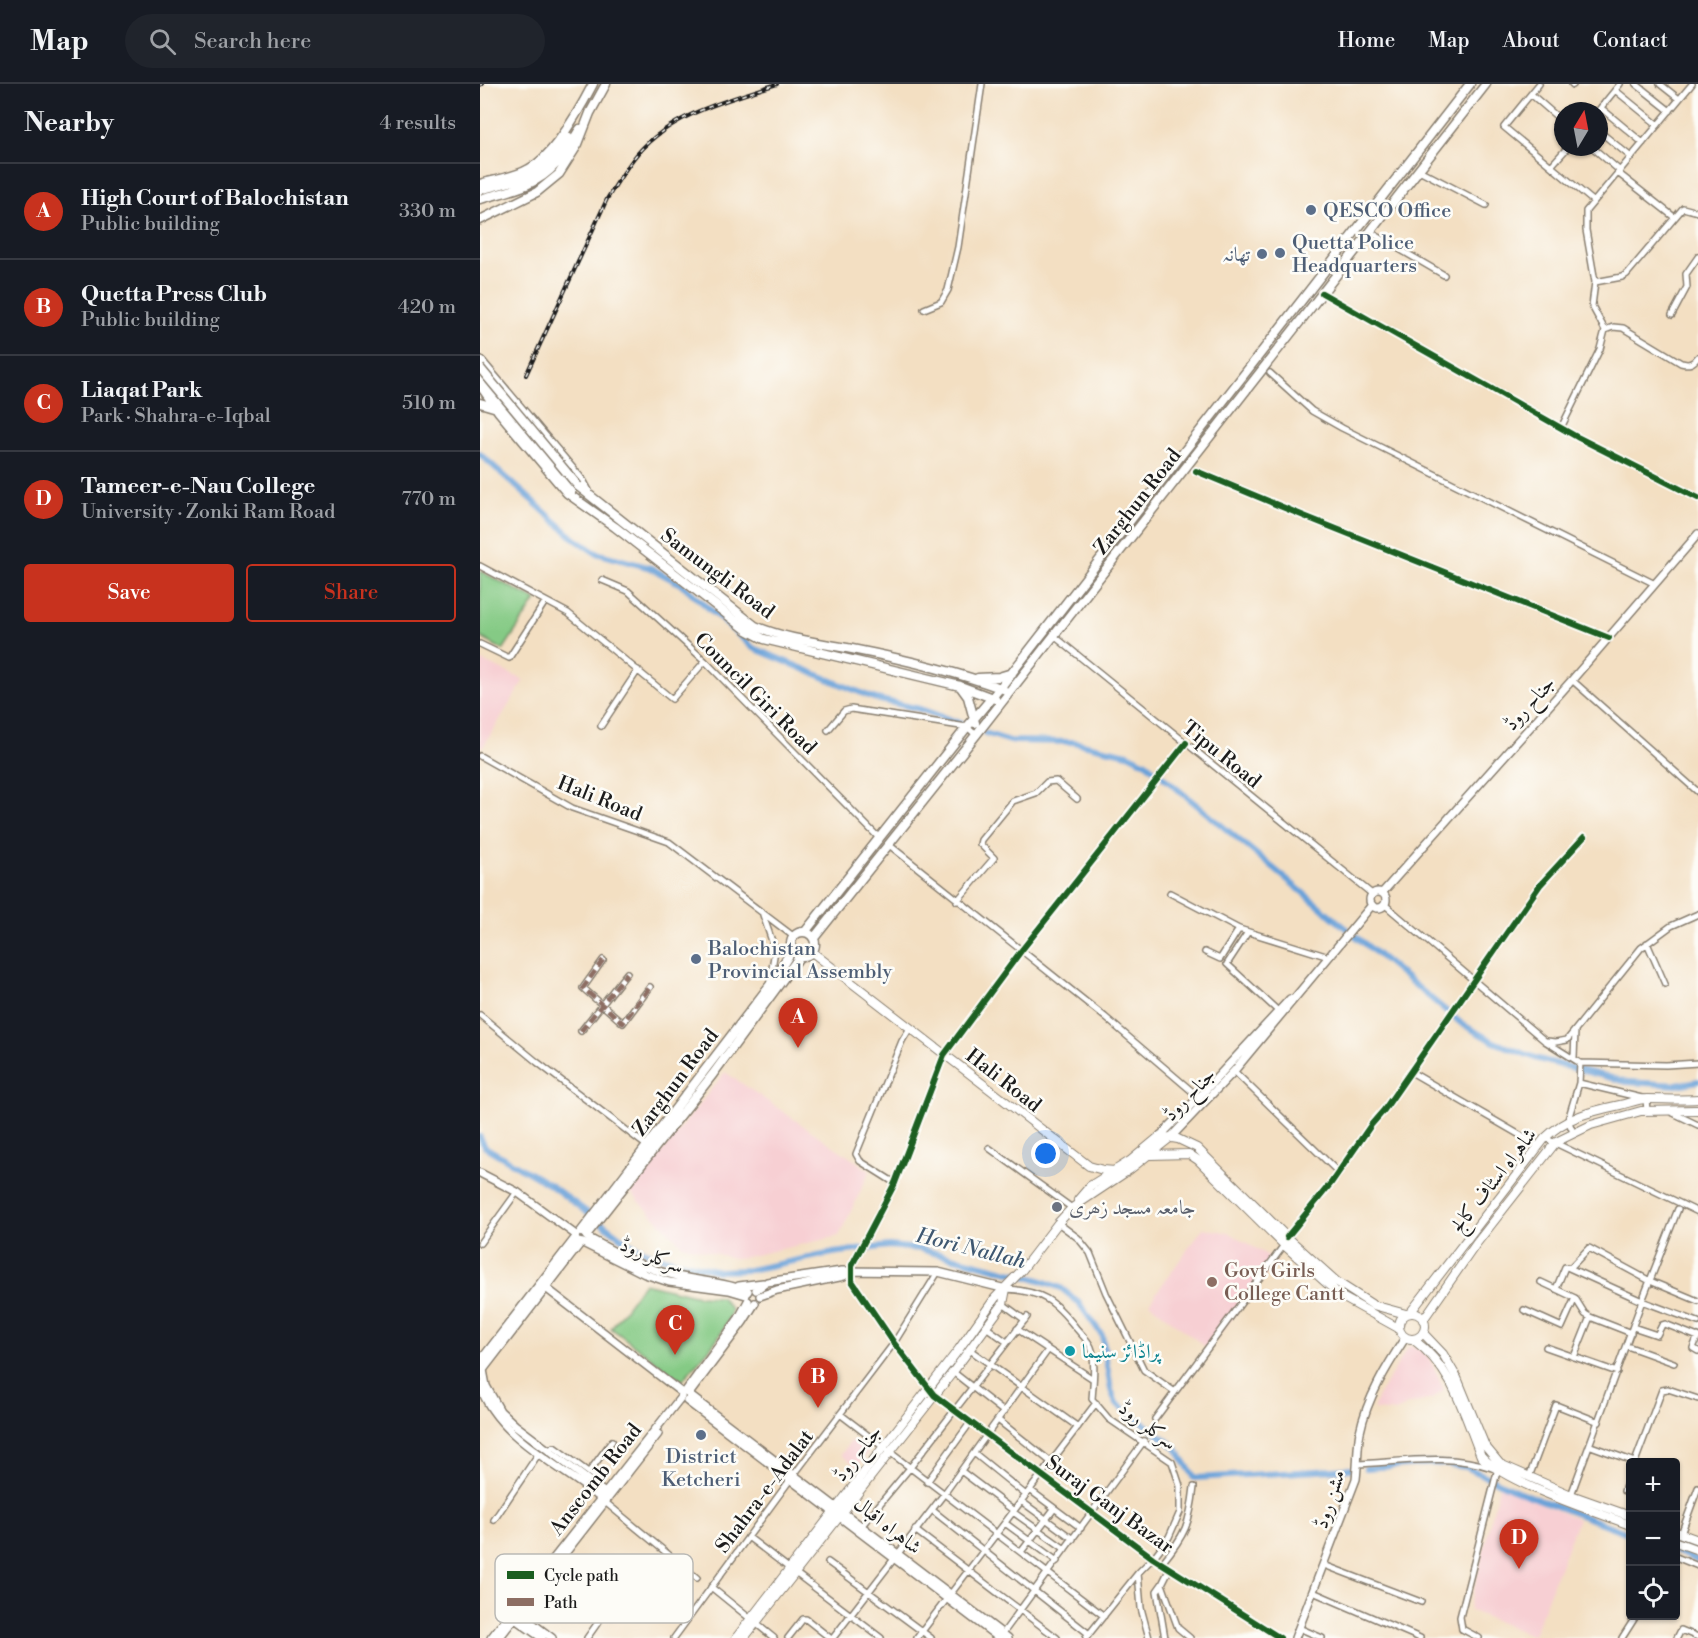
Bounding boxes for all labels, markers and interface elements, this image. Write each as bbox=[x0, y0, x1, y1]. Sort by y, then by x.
search box bbox=[125, 14, 545, 68]
text: Map bbox=[30, 24, 89, 59]
icon: search bbox=[146, 25, 179, 58]
text: Search here bbox=[194, 28, 311, 55]
text: Home bbox=[1338, 28, 1395, 54]
text: Map bbox=[1428, 28, 1470, 54]
text: About bbox=[1503, 28, 1560, 54]
text: Contact bbox=[1593, 28, 1668, 54]
north arrow bbox=[1554, 102, 1608, 156]
text: Nearby bbox=[24, 107, 114, 139]
text: 4 results bbox=[379, 111, 456, 136]
text: High Court of Balochistan bbox=[81, 185, 349, 212]
text: A bbox=[36, 199, 51, 224]
text: 330 m bbox=[399, 199, 456, 224]
place label: QESCO Office bbox=[1323, 199, 1451, 224]
marker: QESCO Office bbox=[1304, 203, 1318, 217]
text: Public building bbox=[81, 212, 220, 237]
place label: Quetta Police Headquarters bbox=[1292, 231, 1417, 279]
place label: تھانہ bbox=[1222, 243, 1250, 268]
marker: Quetta Police Headquarters bbox=[1273, 246, 1287, 260]
marker: تھانہ bbox=[1255, 247, 1269, 261]
text: Quetta Press Club bbox=[81, 281, 267, 308]
text: B bbox=[36, 295, 51, 320]
text: 420 m bbox=[398, 295, 456, 320]
text: Public building bbox=[81, 308, 220, 333]
text: Liaqat Park bbox=[81, 377, 202, 404]
text: C bbox=[36, 391, 51, 416]
text: 510 m bbox=[402, 391, 456, 416]
text: Park · Shahra-e-Iqbal bbox=[81, 404, 271, 429]
street label: Zarghun Road bbox=[1089, 443, 1188, 560]
text: Tameer-e-Nau College bbox=[81, 473, 315, 500]
text: D bbox=[36, 487, 51, 512]
text: 770 m bbox=[401, 487, 456, 512]
text: University · Zonki Ram Road bbox=[81, 500, 335, 525]
street label: Samungli Road bbox=[655, 523, 779, 625]
button: Save bbox=[24, 564, 234, 622]
button: Share bbox=[246, 564, 456, 622]
street label: Council Giri Road bbox=[689, 628, 822, 761]
street label: جناح روڈ bbox=[1499, 672, 1564, 739]
street label: Tipu Road bbox=[1177, 716, 1266, 795]
street label: Hali Road bbox=[553, 771, 646, 828]
place label: Balochistan Provincial Assembly bbox=[707, 937, 893, 985]
marker: Balochistan Provincial Assembly bbox=[689, 952, 703, 966]
pin: A bbox=[778, 998, 818, 1048]
street label: Zarghun Road bbox=[628, 1024, 725, 1141]
street label: Hali Road bbox=[960, 1044, 1046, 1119]
street label: جناح روڈ bbox=[1159, 1063, 1224, 1130]
street label: شاہراہ اسٹاف کالج bbox=[1446, 1124, 1545, 1240]
your location bbox=[1031, 1139, 1060, 1168]
place label: جامعہ مسجد زھری bbox=[1069, 1196, 1196, 1221]
marker: جامعہ مسجد زھری bbox=[1050, 1200, 1064, 1214]
water label: Hori Nallah bbox=[912, 1223, 1028, 1275]
street label: سرکلر روڈ bbox=[616, 1233, 687, 1280]
place label: Govt Girls College Cantt bbox=[1224, 1259, 1345, 1307]
marker: Govt Girls College Cantt bbox=[1205, 1275, 1219, 1289]
pin: C bbox=[656, 1306, 694, 1355]
place label: پراڈائز سنیما bbox=[1082, 1340, 1163, 1365]
marker: پراڈائز سنیما bbox=[1063, 1344, 1077, 1358]
pin: B bbox=[798, 1358, 838, 1408]
street label: سرکلر روڈ bbox=[1113, 1396, 1181, 1456]
street label: Anscomb Road bbox=[544, 1418, 648, 1542]
street label: جناح روڈ bbox=[828, 1421, 891, 1490]
street label: Shahra-e-Adalat bbox=[711, 1425, 820, 1558]
marker: District Ketcheri bbox=[694, 1428, 708, 1442]
place label: District Ketcheri bbox=[661, 1445, 741, 1493]
street label: Suraj Ganj Bazar bbox=[1040, 1450, 1178, 1560]
map controls bbox=[1626, 1458, 1680, 1620]
button: + bbox=[1626, 1458, 1680, 1512]
street label: مشن روڈ bbox=[1309, 1467, 1352, 1532]
street label: شاہراہ اقبال bbox=[848, 1492, 926, 1560]
button: − bbox=[1626, 1512, 1680, 1566]
pin: D bbox=[1500, 1520, 1538, 1569]
legend bbox=[495, 1554, 693, 1623]
text: Cycle path bbox=[544, 1566, 619, 1586]
button: locate bbox=[1626, 1566, 1680, 1620]
text: Path bbox=[544, 1593, 578, 1613]

